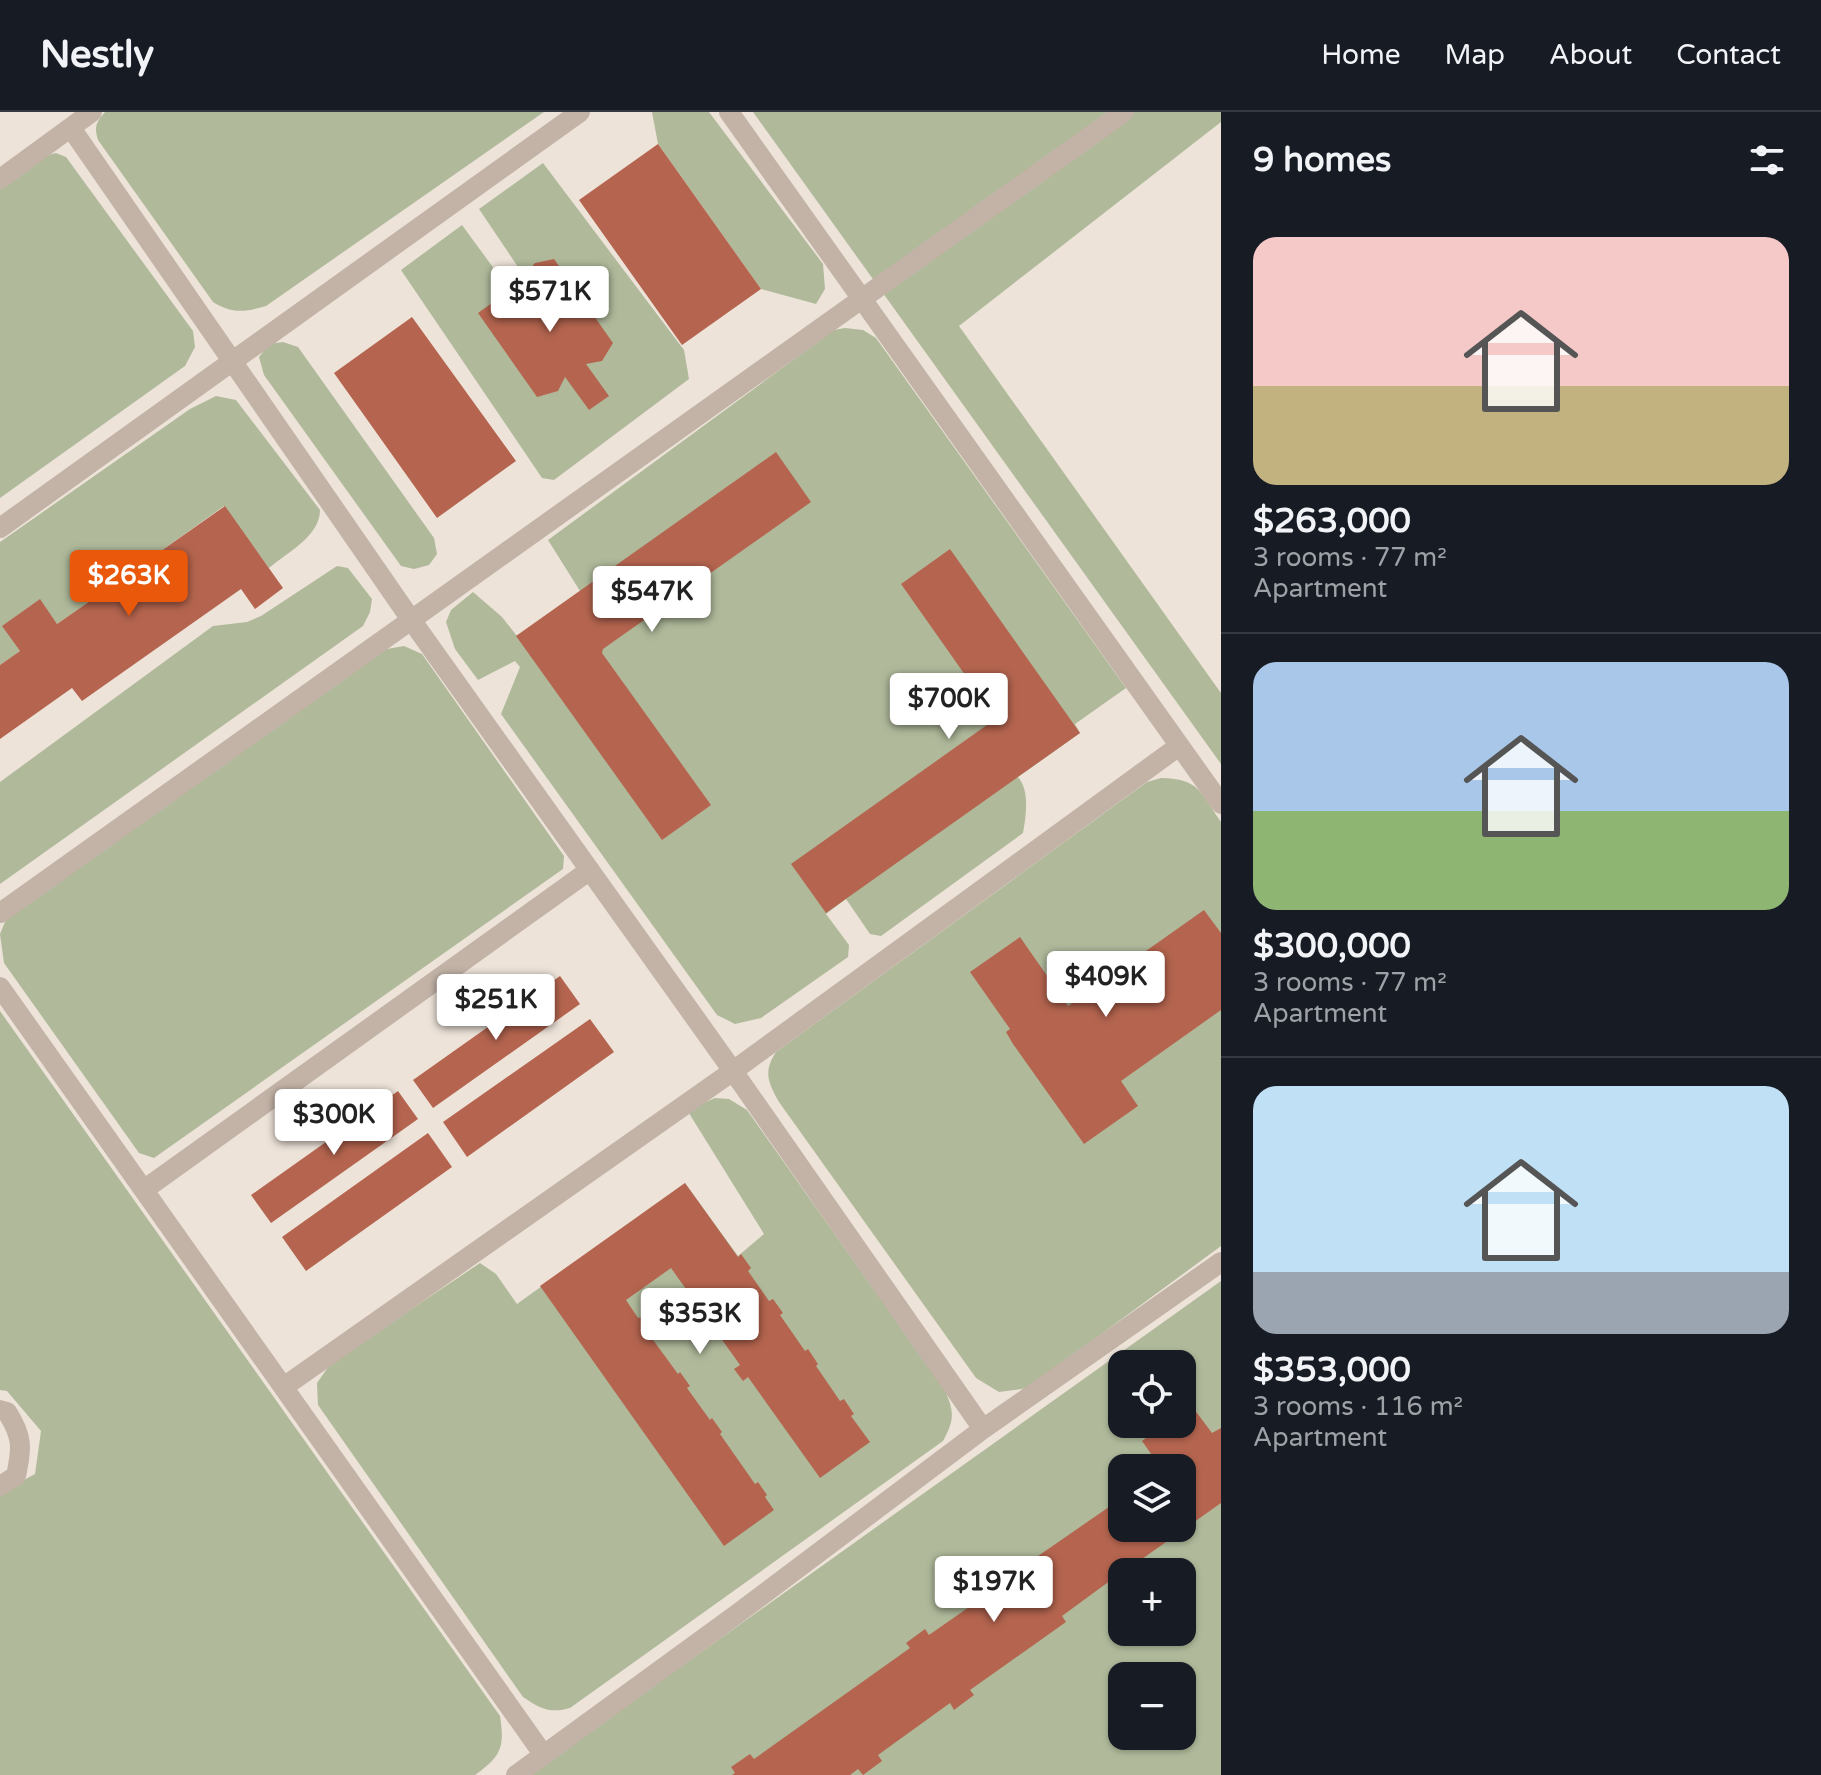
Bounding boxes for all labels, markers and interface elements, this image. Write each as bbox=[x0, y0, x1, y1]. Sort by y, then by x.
text: Nestly bbox=[40, 32, 154, 78]
text: Home bbox=[1321, 38, 1401, 72]
text: Map bbox=[1445, 38, 1505, 72]
text: About bbox=[1549, 38, 1632, 72]
text: Contact bbox=[1676, 38, 1781, 72]
icon: filters bbox=[1745, 138, 1789, 182]
text: 9 homes bbox=[1253, 140, 1391, 181]
pin: $571K bbox=[494, 266, 606, 334]
text: $571K bbox=[509, 276, 591, 307]
icon: home bbox=[1449, 289, 1593, 433]
text: $263,000 bbox=[1253, 501, 1411, 542]
text: 3 rooms · 77 m² bbox=[1253, 542, 1447, 573]
pin: $263K bbox=[73, 550, 185, 618]
text: $263K bbox=[88, 560, 170, 591]
pin: $547K bbox=[596, 566, 708, 634]
text: Apartment bbox=[1253, 573, 1387, 604]
text: $547K bbox=[611, 576, 693, 607]
pin: $700K bbox=[893, 673, 1005, 741]
text: $700K bbox=[908, 683, 990, 714]
icon: home bbox=[1449, 714, 1593, 858]
text: $300,000 bbox=[1253, 926, 1411, 967]
pin: $409K bbox=[1050, 951, 1162, 1019]
text: $409K bbox=[1065, 961, 1147, 992]
text: 3 rooms · 77 m² bbox=[1253, 967, 1447, 998]
pin: $251K bbox=[440, 974, 552, 1042]
text: $251K bbox=[455, 984, 537, 1015]
text: Apartment bbox=[1253, 998, 1387, 1029]
pin: $300K bbox=[278, 1089, 390, 1157]
text: $300K bbox=[293, 1099, 375, 1130]
icon: home bbox=[1449, 1138, 1593, 1282]
pin: $353K bbox=[644, 1288, 756, 1356]
text: $353K bbox=[659, 1298, 741, 1329]
map controls bbox=[1108, 1350, 1196, 1750]
button: locate bbox=[1108, 1350, 1196, 1438]
text: $353,000 bbox=[1253, 1350, 1411, 1391]
text: 3 rooms · 116 m² bbox=[1253, 1391, 1463, 1422]
text: Apartment bbox=[1253, 1422, 1387, 1453]
button: layers bbox=[1108, 1454, 1196, 1542]
pin: $197K bbox=[938, 1556, 1050, 1624]
button: + bbox=[1108, 1558, 1196, 1646]
text: $197K bbox=[953, 1566, 1035, 1597]
button: − bbox=[1108, 1662, 1196, 1750]

